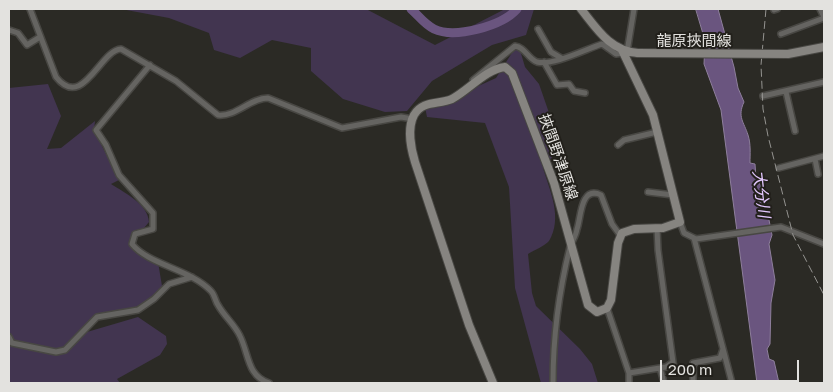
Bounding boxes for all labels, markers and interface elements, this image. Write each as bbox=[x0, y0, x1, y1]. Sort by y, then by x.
street label: 龍原挾間線 bbox=[657, 32, 731, 50]
street label: 挾間野津原線 bbox=[535, 112, 581, 202]
water label: 大分川 bbox=[749, 169, 773, 219]
scale bar bbox=[663, 350, 802, 382]
text: 200 m bbox=[668, 360, 712, 378]

